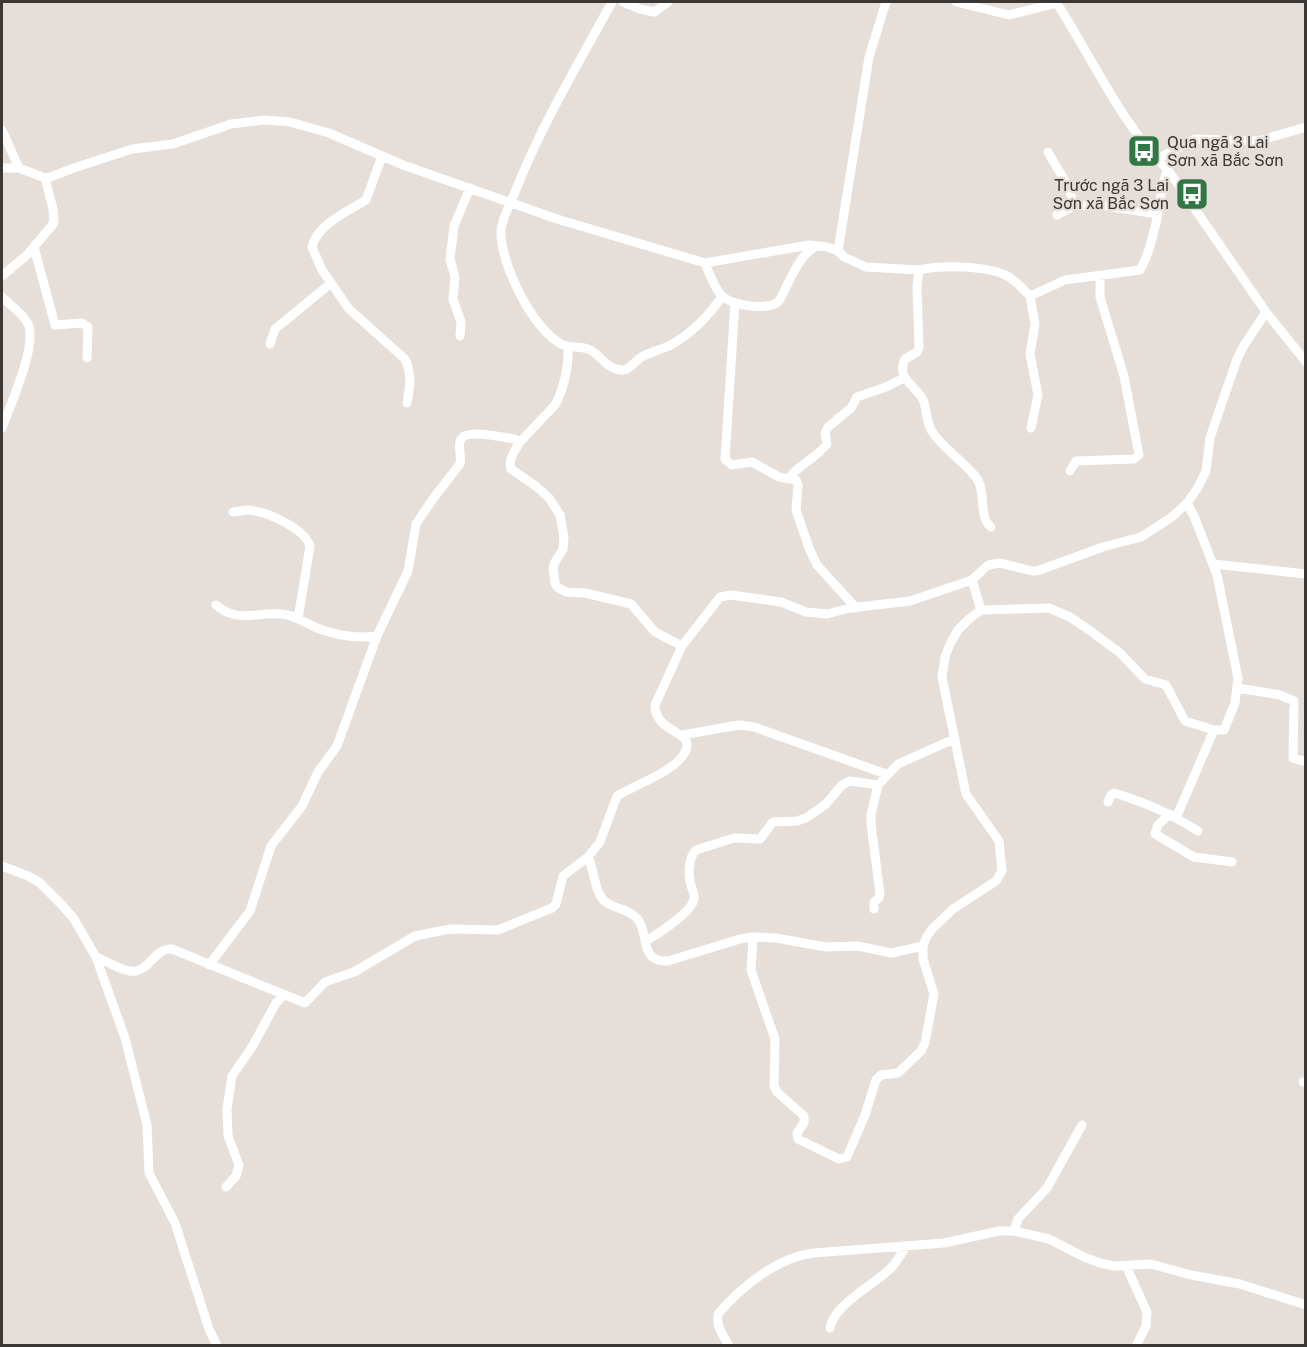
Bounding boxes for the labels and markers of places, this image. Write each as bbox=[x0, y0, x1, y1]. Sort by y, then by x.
bus stop icon: Qua ngã 3 Lai Sơn xã Bắc Sơn bbox=[1126, 133, 1162, 169]
place label: Qua ngã 3 Lai Sơn xã Bắc Sơn bbox=[1167, 133, 1284, 170]
place label: Trước ngã 3 Lai Sơn xã Bắc Sơn bbox=[1052, 176, 1169, 213]
bus stop icon: Trước ngã 3 Lai Sơn xã Bắc Sơn bbox=[1174, 176, 1210, 212]

